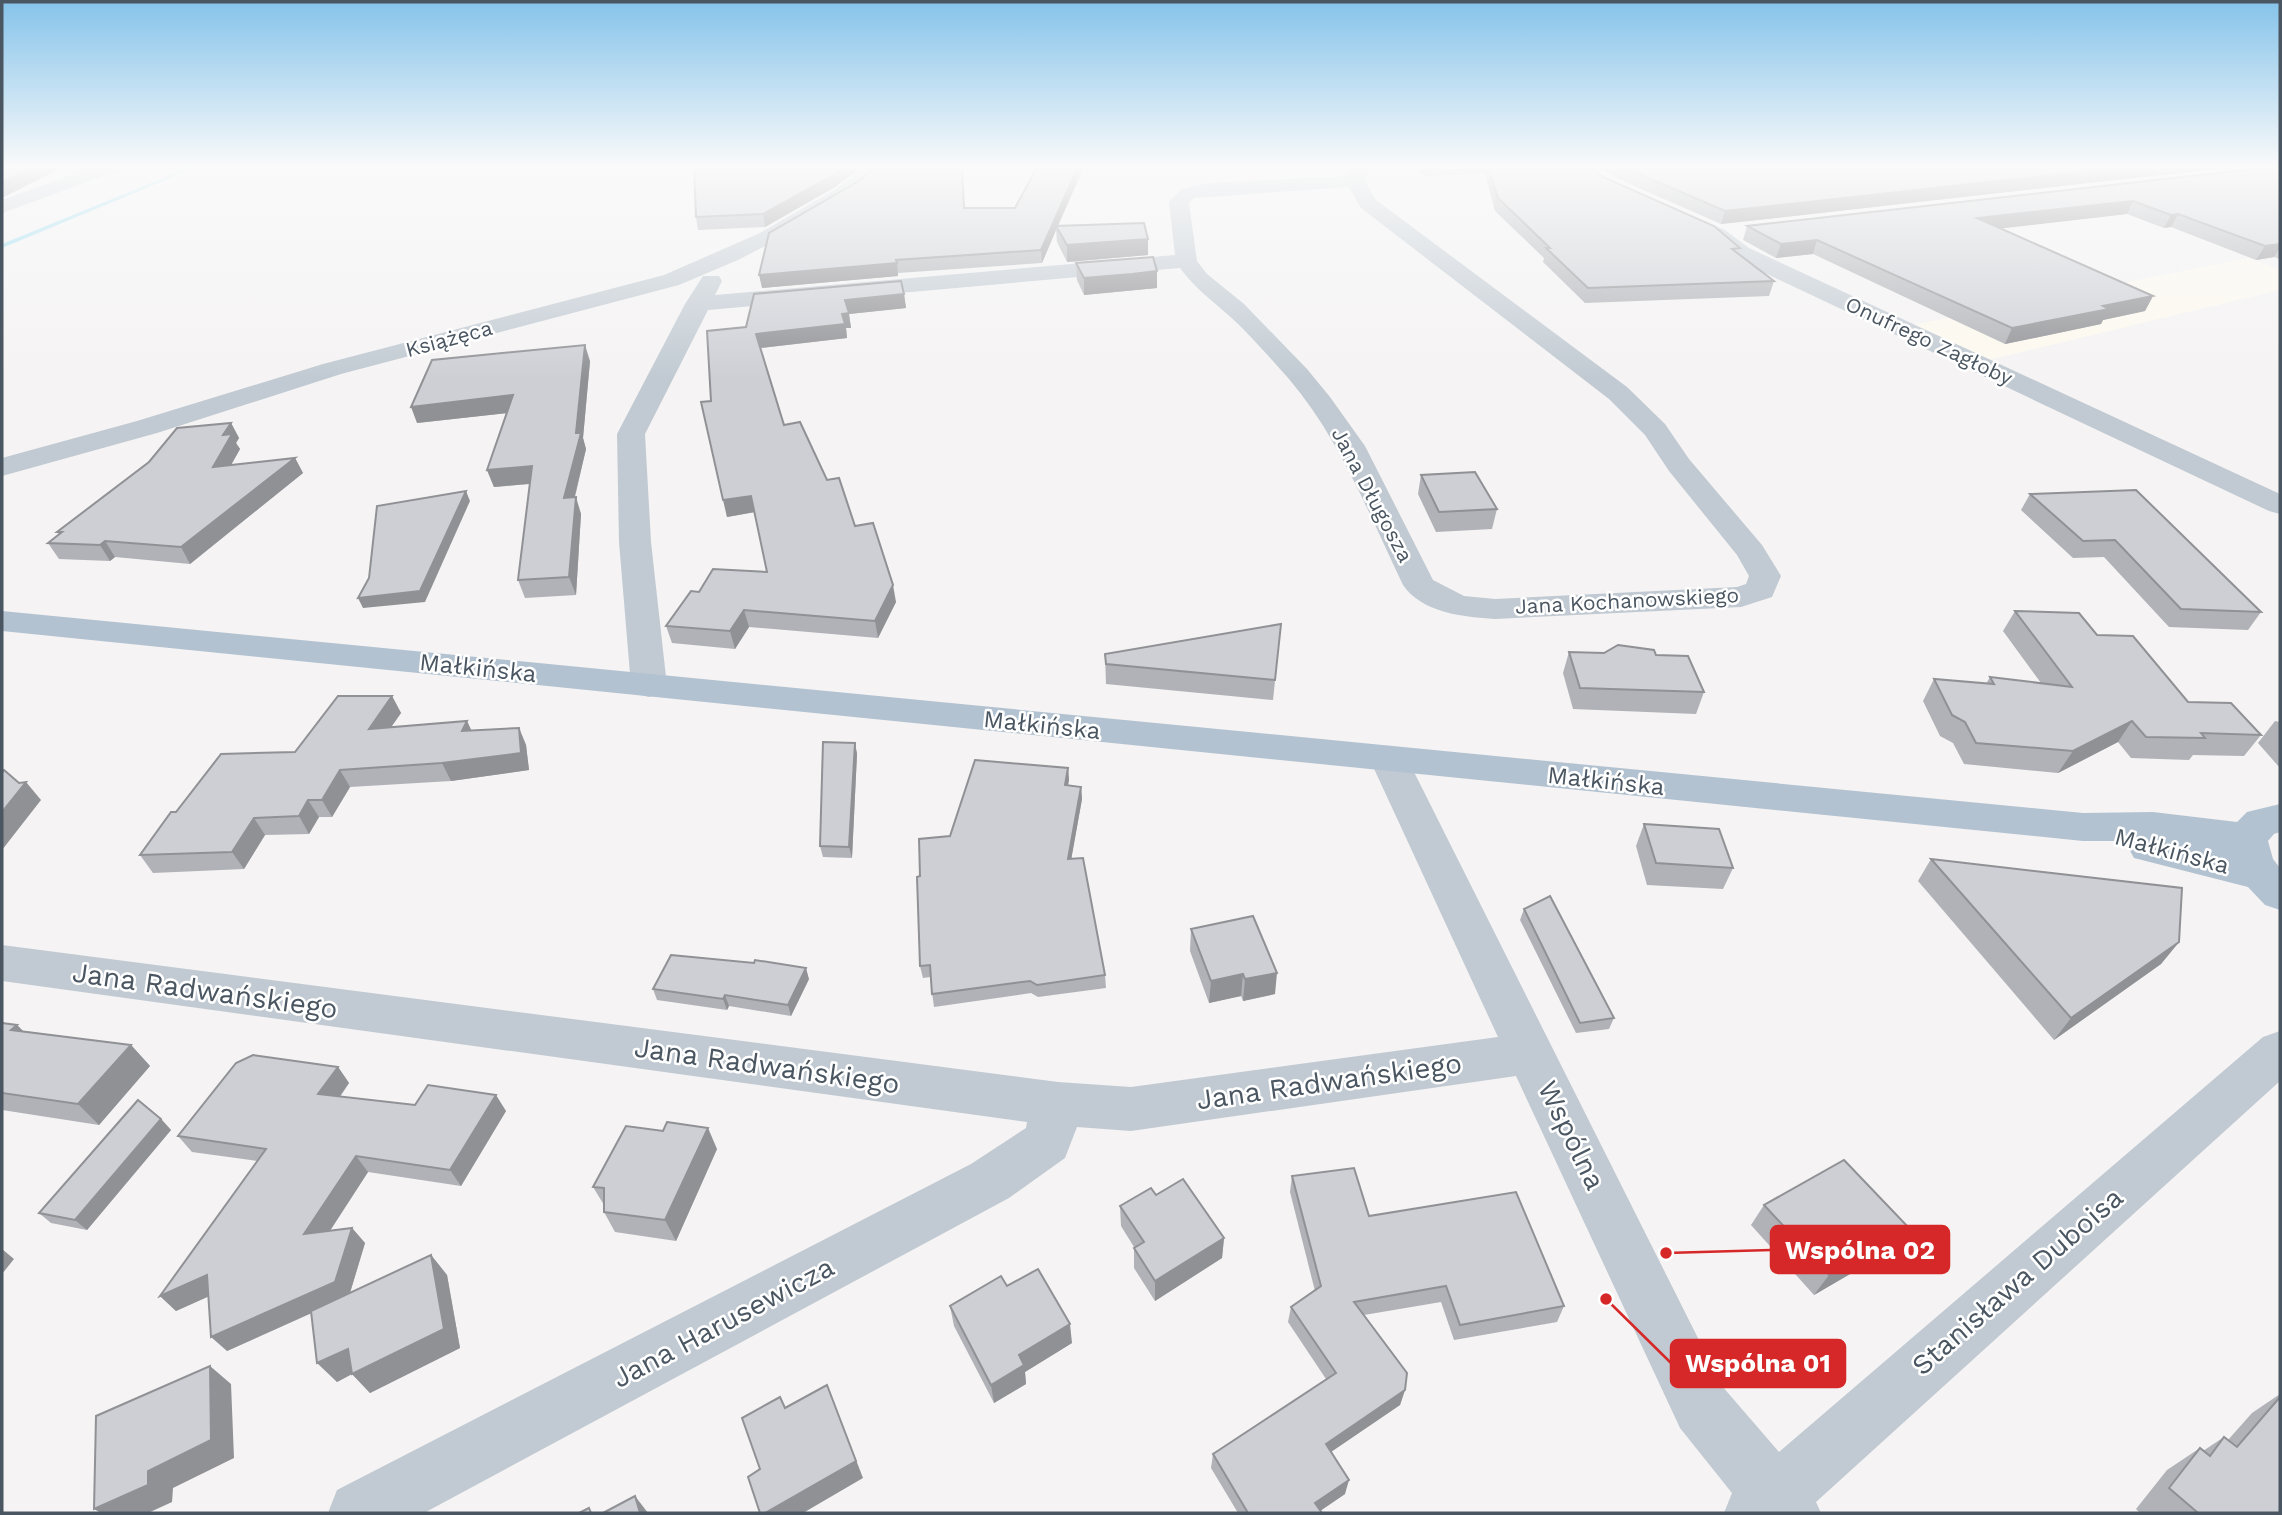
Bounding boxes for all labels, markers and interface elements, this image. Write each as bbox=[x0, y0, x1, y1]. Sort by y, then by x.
street label: Onufrego Zagłoby bbox=[1842, 291, 2017, 390]
street label: Książęca bbox=[403, 315, 495, 362]
street label: Jana Długosza bbox=[1326, 423, 1418, 566]
street label: Jana Kochanowskiego bbox=[1514, 582, 1740, 619]
street label: Małkińska bbox=[418, 648, 538, 688]
street label: Małkińska bbox=[982, 705, 1102, 745]
street label: Małkińska bbox=[1546, 761, 1666, 801]
street label: Małkińska bbox=[2112, 822, 2232, 880]
street label: Jana Radwańskiego bbox=[70, 956, 340, 1025]
street label: Jana Radwańskiego bbox=[632, 1031, 902, 1100]
street label: Jana Radwańskiego bbox=[1194, 1047, 1464, 1116]
street label: Wspólna bbox=[1531, 1075, 1612, 1195]
street label: Stanisława Duboisa bbox=[1905, 1181, 2130, 1382]
callout: Wspólna 02 bbox=[1771, 1226, 1949, 1273]
text: Wspólna 02 bbox=[1785, 1235, 1935, 1265]
street label: Jana Harusewicza bbox=[607, 1250, 840, 1395]
callout: Wspólna 01 bbox=[1671, 1340, 1845, 1387]
text: Wspólna 01 bbox=[1685, 1348, 1831, 1378]

